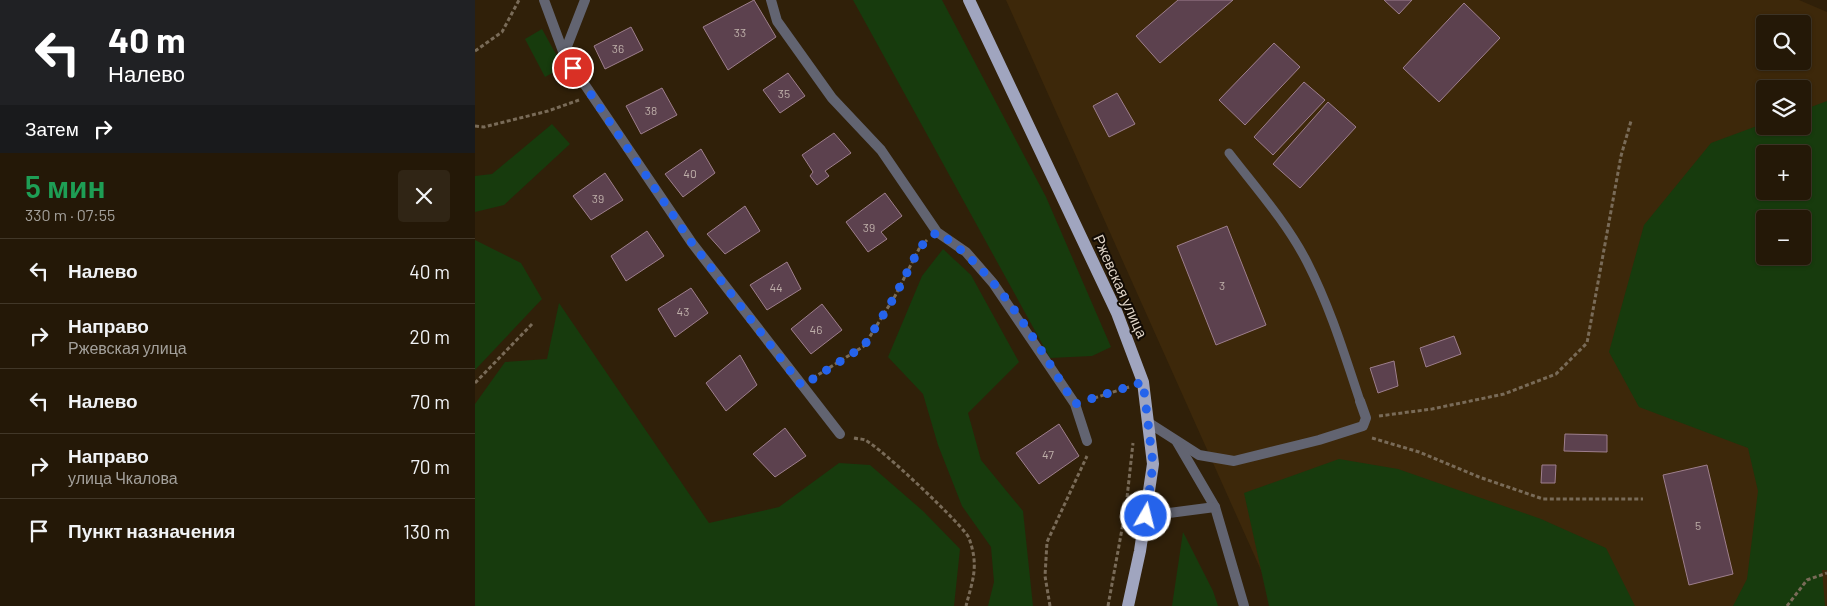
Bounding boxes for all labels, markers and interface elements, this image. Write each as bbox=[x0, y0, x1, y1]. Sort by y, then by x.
map controls bbox=[1756, 15, 1811, 265]
button: search bbox=[1756, 15, 1811, 70]
text: 40 m bbox=[108, 18, 185, 60]
icon: left bbox=[25, 20, 90, 85]
house number: 33 bbox=[734, 25, 746, 39]
house number: 36 bbox=[612, 41, 624, 55]
pin bbox=[552, 47, 594, 89]
icon: arrive bbox=[559, 54, 587, 82]
text: Налево bbox=[108, 60, 185, 86]
button: layers bbox=[1756, 80, 1811, 135]
house number: 35 bbox=[778, 86, 790, 100]
house number: 38 bbox=[645, 103, 657, 117]
icon: right bbox=[89, 115, 117, 143]
text: Затем bbox=[25, 117, 79, 140]
button: + bbox=[1756, 145, 1811, 200]
house number: 40 bbox=[683, 166, 697, 180]
text: 5 мин bbox=[25, 168, 106, 204]
button: close bbox=[398, 170, 450, 222]
house number: 39 bbox=[592, 191, 604, 205]
text: 330 m · 07:55 bbox=[25, 205, 115, 224]
button: − bbox=[1756, 210, 1811, 265]
house number: 39 bbox=[863, 220, 875, 234]
street label: Ржевская улица bbox=[1090, 232, 1152, 341]
icon: left bbox=[25, 257, 53, 285]
text: Налево bbox=[68, 259, 138, 282]
text: 40 m bbox=[409, 260, 450, 283]
house number: 3 bbox=[1219, 278, 1225, 292]
house number: 44 bbox=[769, 280, 783, 294]
house number: 43 bbox=[677, 304, 689, 318]
text: Направо bbox=[68, 314, 149, 337]
icon: right bbox=[25, 322, 53, 350]
house number: 46 bbox=[810, 322, 822, 336]
text: 20 m bbox=[410, 325, 450, 348]
text: Ржевская улица bbox=[68, 338, 187, 357]
icon: left bbox=[25, 387, 53, 415]
text: Налево bbox=[68, 389, 138, 412]
text: 70 m bbox=[411, 390, 450, 413]
text: Направо bbox=[68, 444, 149, 467]
house number: 47 bbox=[1042, 447, 1054, 461]
icon: right bbox=[25, 452, 53, 480]
text: 70 m bbox=[411, 455, 450, 478]
text: улица Чкалова bbox=[68, 468, 178, 487]
position arrow bbox=[1119, 489, 1171, 541]
icon: arrive bbox=[25, 517, 53, 545]
house number: 5 bbox=[1695, 518, 1701, 532]
text: Пункт назначения bbox=[68, 519, 235, 542]
text: 130 m bbox=[403, 520, 450, 543]

